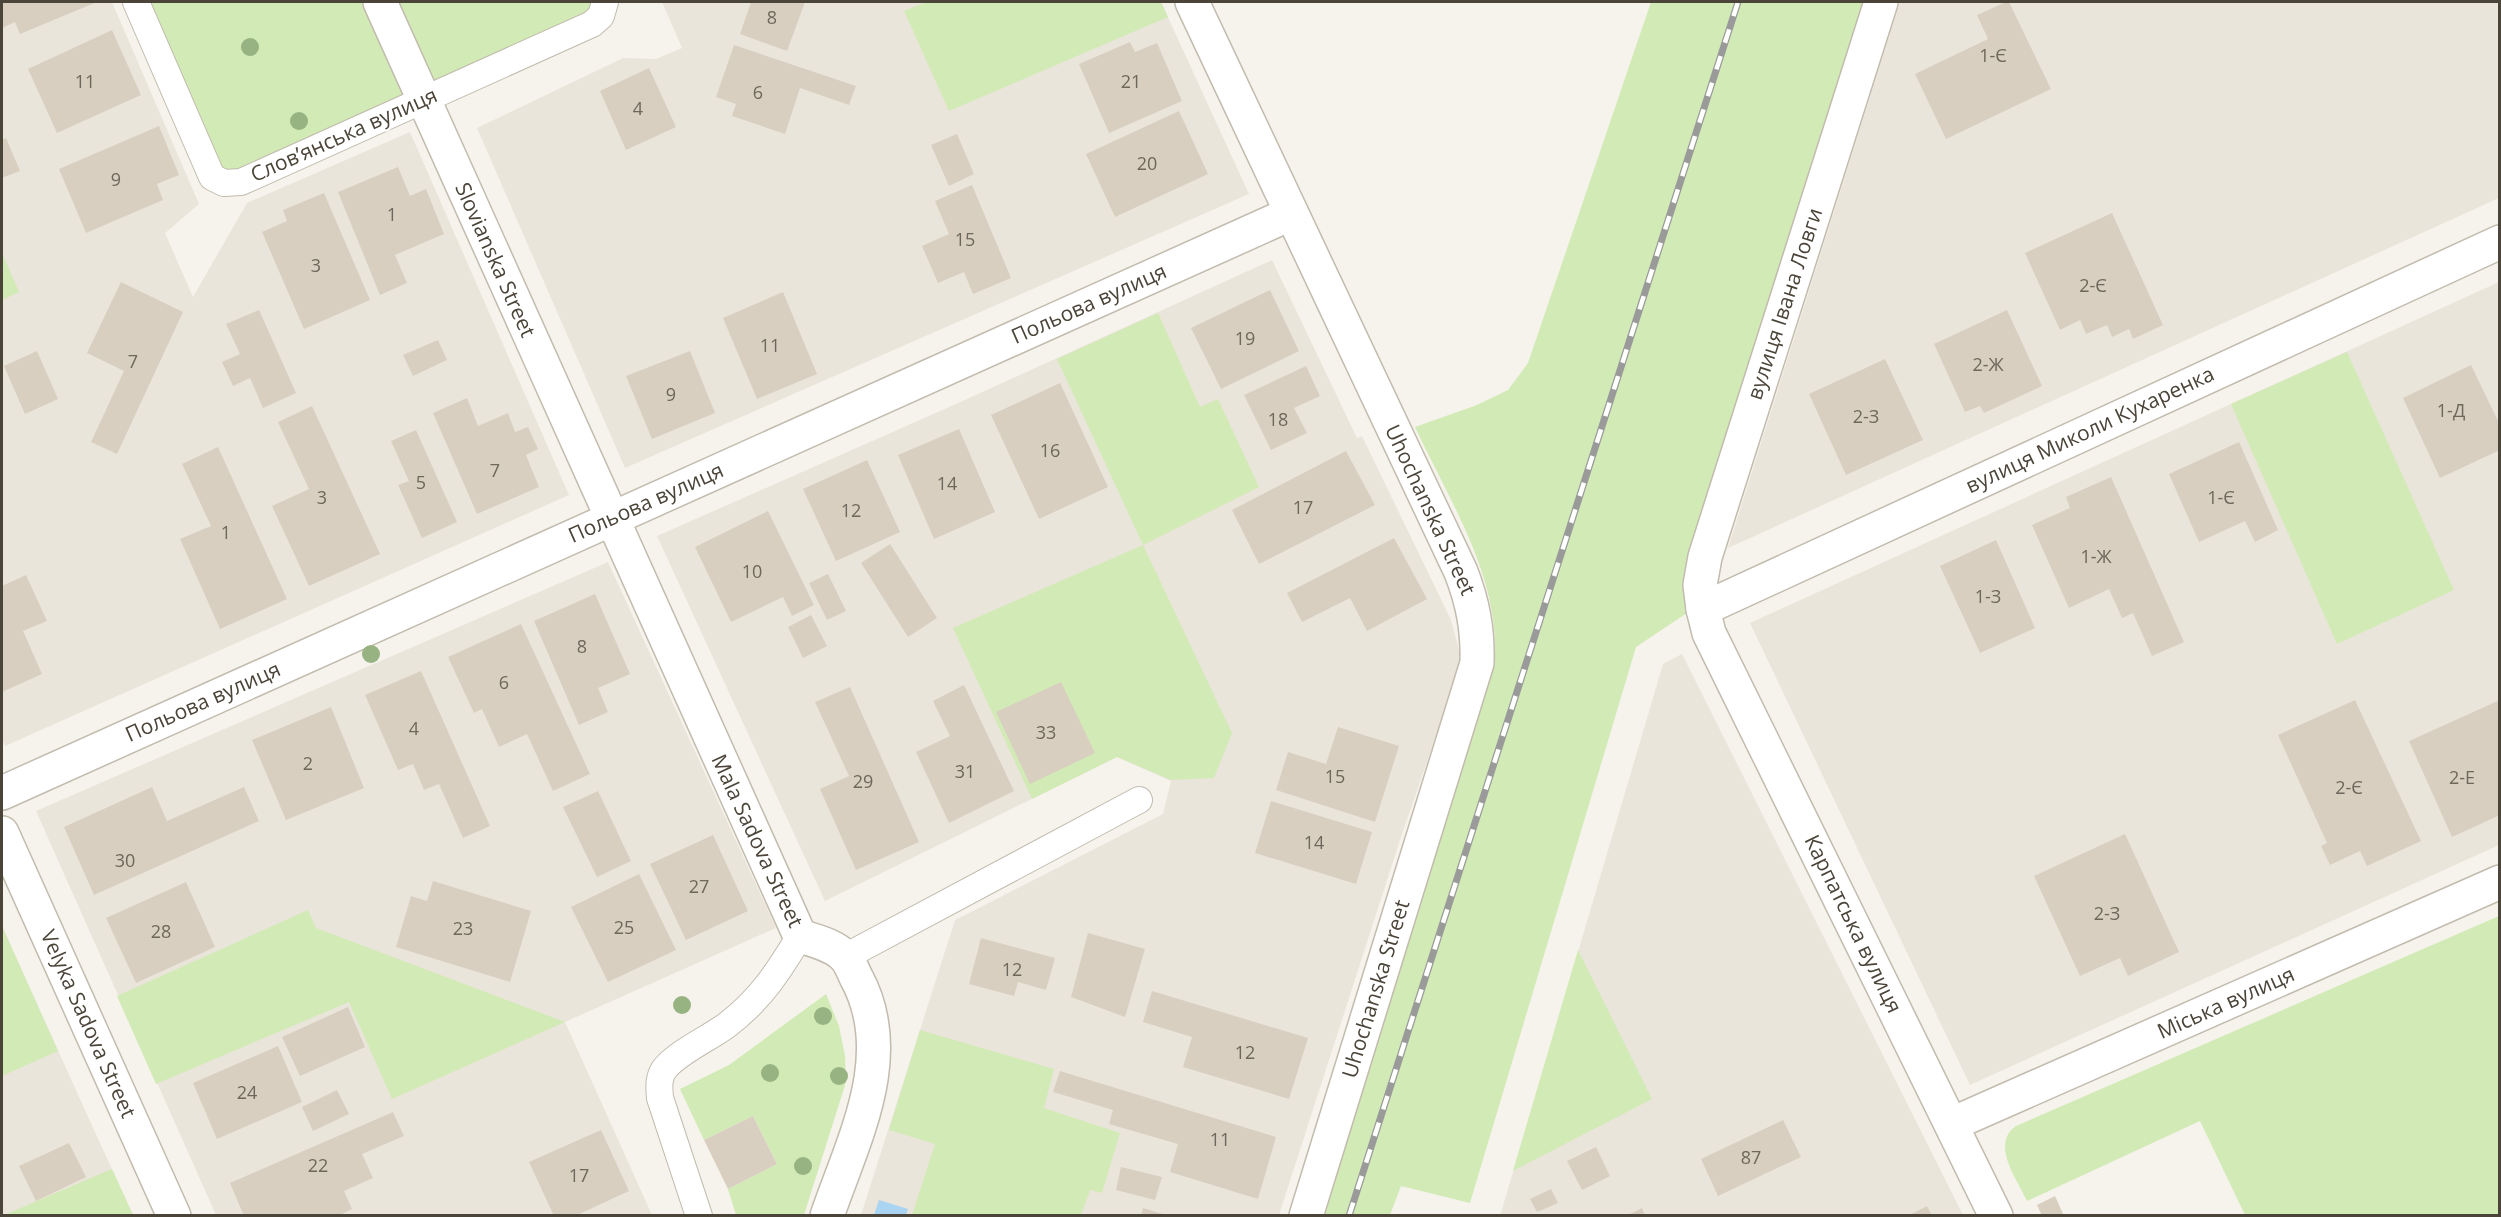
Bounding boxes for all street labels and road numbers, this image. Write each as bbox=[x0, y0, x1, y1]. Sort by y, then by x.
street label: Словʼянська вулиця bbox=[246, 80, 441, 188]
street label: Slovianska Street bbox=[449, 178, 543, 341]
street label: вулиця Івана Ловги bbox=[1740, 204, 1828, 403]
street label: Польова вулиця bbox=[1007, 256, 1171, 350]
street label: вулиця Миколи Кухаренка bbox=[1961, 359, 2218, 499]
street label: Uhochanska Street bbox=[1379, 420, 1483, 599]
street label: Польова вулиця bbox=[564, 455, 728, 549]
street label: Польова вулиця bbox=[121, 654, 285, 748]
street label: Mala Sadova Street bbox=[706, 750, 810, 932]
street label: Карпатська вулиця bbox=[1799, 830, 1909, 1017]
street label: Uhochanska Street bbox=[1335, 896, 1415, 1081]
street label: Velyka Sadova Street bbox=[35, 925, 143, 1122]
street label: Міська вулиця bbox=[2153, 959, 2299, 1045]

